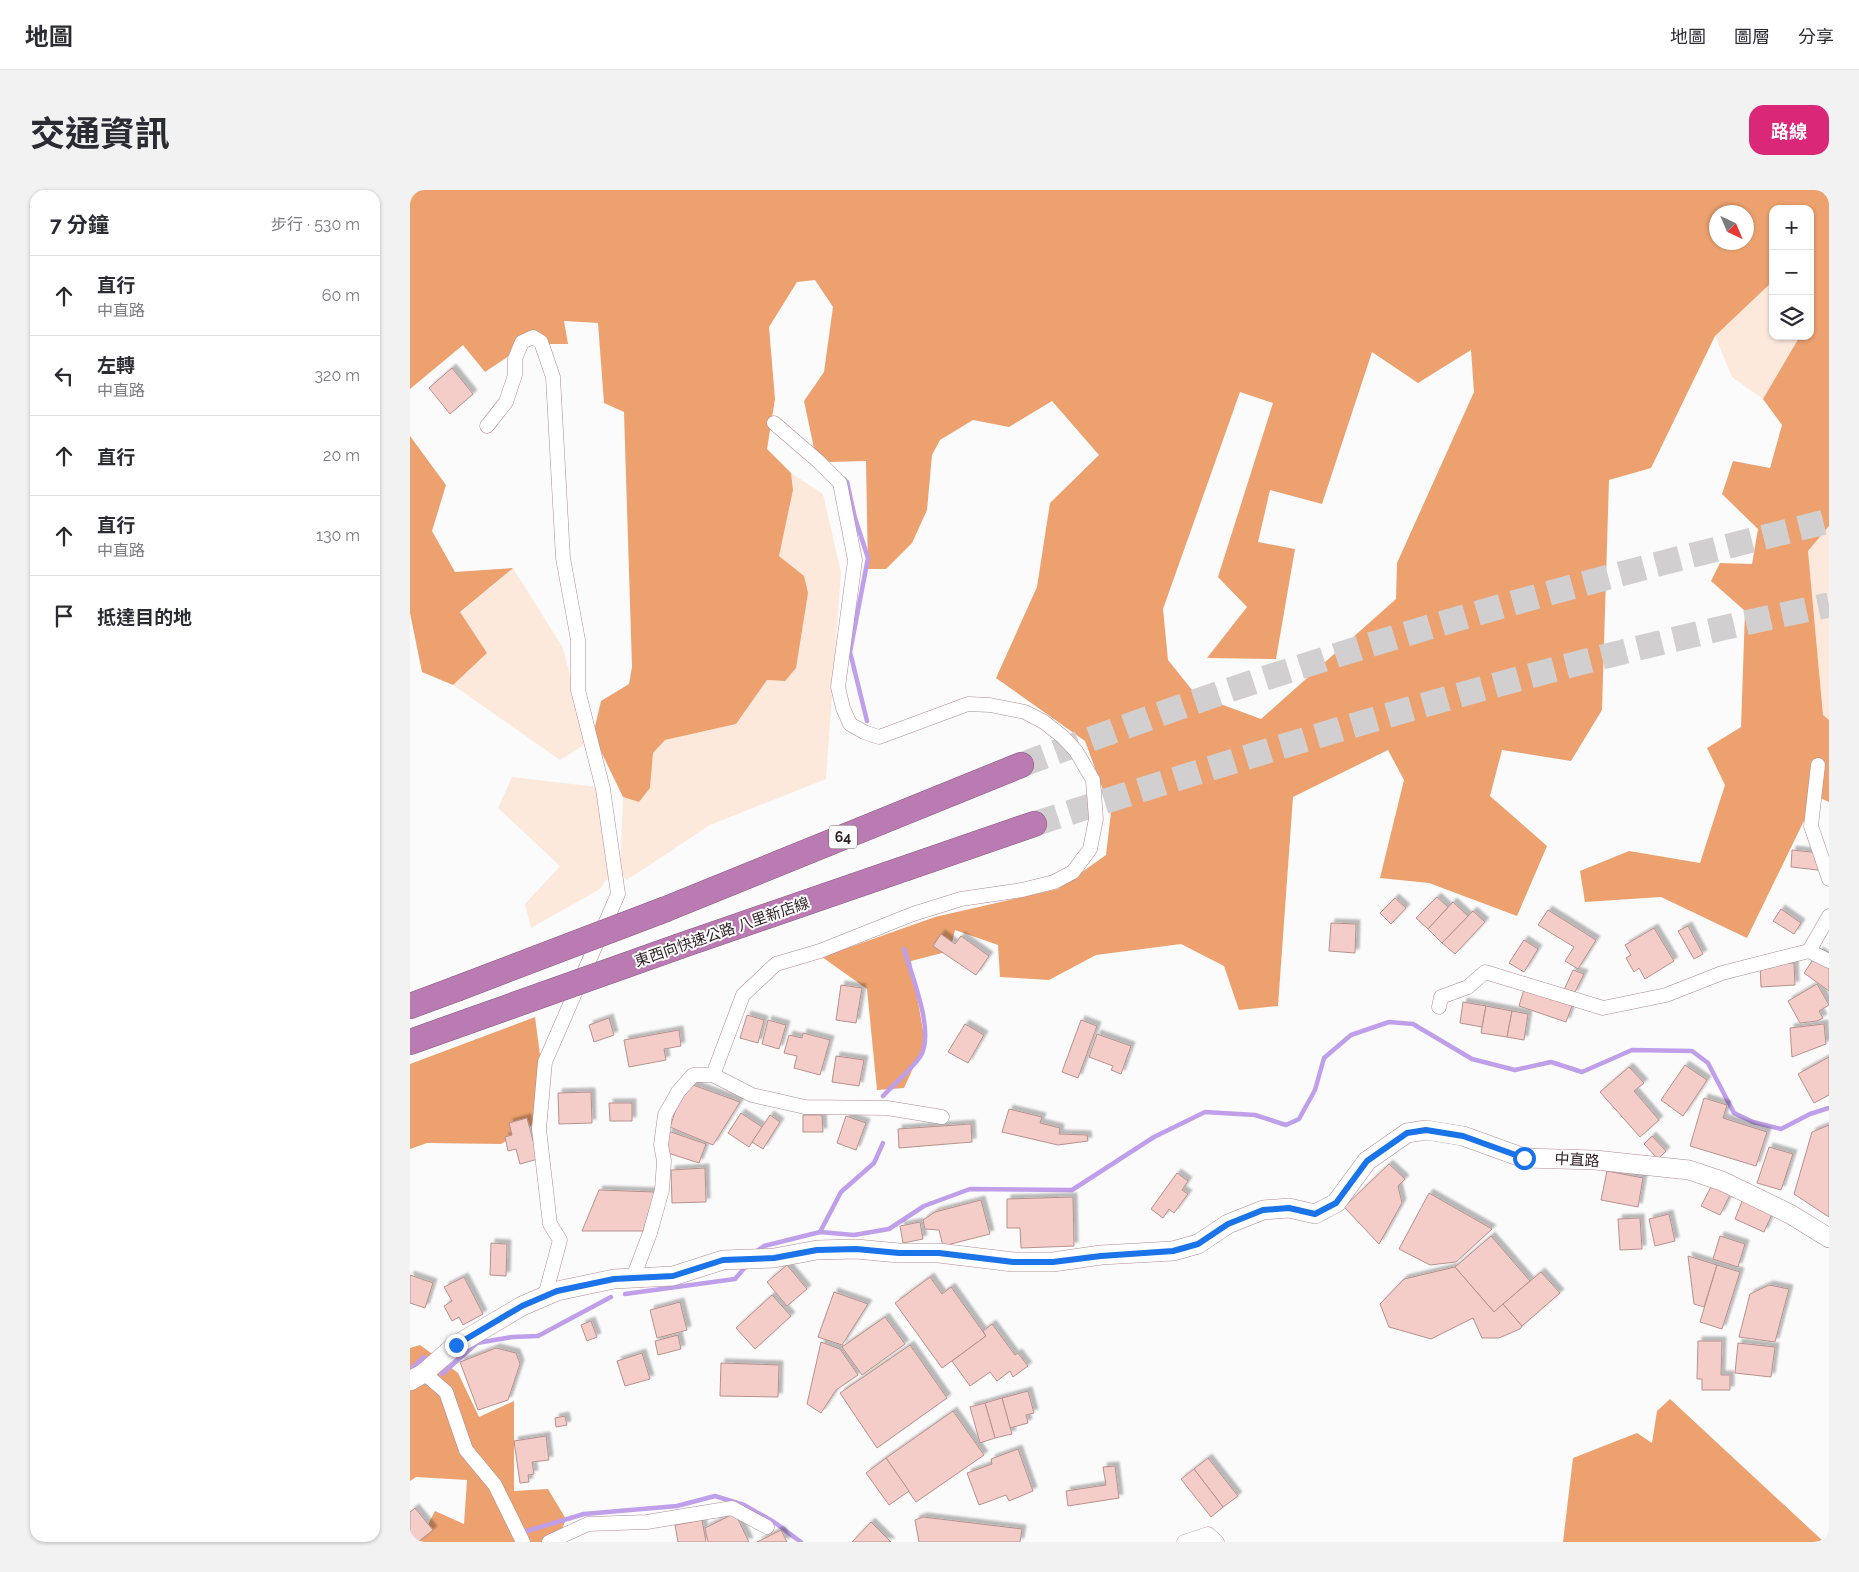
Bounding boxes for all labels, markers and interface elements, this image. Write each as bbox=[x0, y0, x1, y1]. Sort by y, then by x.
text: 地圖 bbox=[25, 22, 73, 51]
text: 地圖 bbox=[1670, 26, 1706, 47]
text: 圖層 bbox=[1734, 26, 1770, 47]
text: 分享 bbox=[1798, 26, 1834, 47]
button: 路線 bbox=[1749, 105, 1829, 155]
text: 交通資訊 bbox=[30, 113, 170, 154]
north arrow bbox=[1709, 205, 1754, 250]
map controls bbox=[1769, 205, 1814, 340]
button: + bbox=[1769, 205, 1814, 250]
text: 7 分鐘 bbox=[50, 212, 109, 237]
text: 步行 · 530 m bbox=[271, 215, 360, 234]
button: − bbox=[1769, 250, 1814, 295]
text: 直行 bbox=[97, 274, 135, 296]
icon: ahead bbox=[50, 282, 78, 310]
text: 60 m bbox=[322, 286, 360, 305]
button: layers bbox=[1769, 295, 1814, 340]
text: 中直路 bbox=[97, 301, 145, 320]
text: 左轉 bbox=[97, 354, 135, 376]
icon: left bbox=[50, 362, 78, 390]
text: 320 m bbox=[315, 366, 360, 385]
text: 中直路 bbox=[97, 381, 145, 400]
icon: ahead bbox=[50, 442, 78, 470]
text: 直行 bbox=[97, 446, 135, 468]
text: 20 m bbox=[323, 446, 360, 465]
text: 直行 bbox=[97, 514, 135, 536]
icon: ahead bbox=[50, 522, 78, 550]
text: 130 m bbox=[316, 526, 360, 545]
text: 中直路 bbox=[97, 541, 145, 560]
icon: arrive bbox=[50, 602, 78, 630]
text: 抵達目的地 bbox=[97, 606, 192, 628]
road number: 64 bbox=[829, 826, 857, 849]
street label: 東西向快速公路 八里新店線 bbox=[632, 894, 812, 970]
route start bbox=[1513, 1147, 1536, 1170]
street label: 中直路 bbox=[1554, 1150, 1600, 1170]
route end bbox=[445, 1334, 468, 1357]

